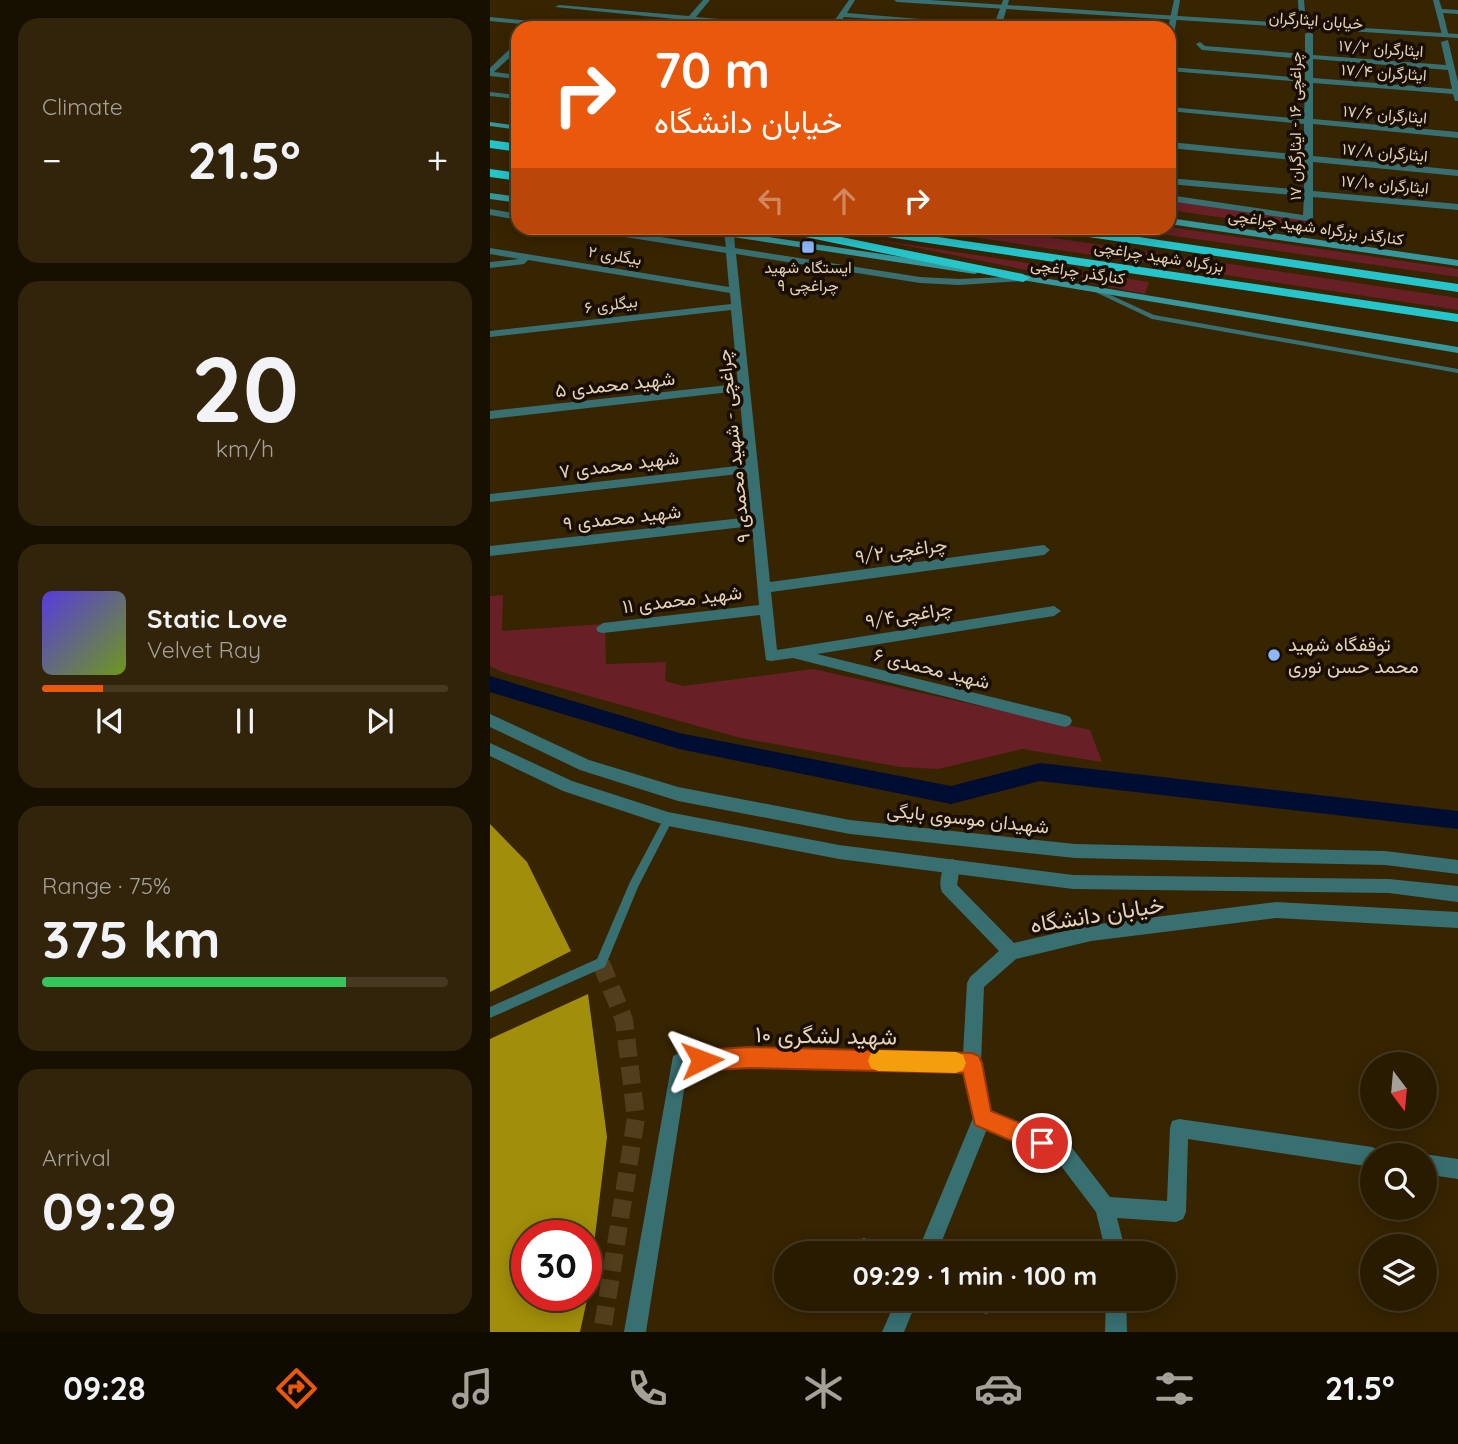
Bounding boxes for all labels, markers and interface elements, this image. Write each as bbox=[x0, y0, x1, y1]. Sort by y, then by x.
street label: خیابان ایثارگران bbox=[1268, 7, 1364, 34]
street label: ایثارگران ۱۷/۲ bbox=[1338, 35, 1424, 62]
text: 70 m bbox=[654, 39, 770, 100]
icon: right bbox=[539, 49, 630, 140]
street label: چراغچی ۱۶ - ایثارگران ۱۷ bbox=[1285, 51, 1307, 201]
street label: ایثارگران ۱۷/۴ bbox=[1341, 59, 1427, 86]
text: Climate bbox=[42, 92, 123, 121]
street label: ایثارگران ۱۷/۶ bbox=[1342, 100, 1428, 129]
text: خیابان دانشگاه bbox=[654, 101, 842, 141]
text: 21.5° bbox=[188, 127, 301, 192]
text: − bbox=[42, 136, 62, 184]
text: + bbox=[427, 136, 448, 184]
street label: ایثارگران ۱۷/۸ bbox=[1341, 138, 1429, 167]
street label: ایثارگران ۱۷/۱۰ bbox=[1340, 170, 1430, 199]
icon: left bbox=[752, 182, 790, 220]
icon: ahead bbox=[825, 182, 863, 220]
icon: right bbox=[898, 182, 936, 220]
street label: کنارگذر بزرگراه شهید چراغچی bbox=[1227, 205, 1405, 251]
street label: بزرگراه شهید چراغچی bbox=[1093, 236, 1225, 278]
marker: ایستگاه شهید چراغچی ۹ bbox=[800, 239, 816, 255]
street label: بیگلری ۲ bbox=[587, 241, 643, 270]
street label: کنارگذر چراغچی bbox=[1029, 254, 1127, 290]
place label: ایستگاه شهید چراغچی ۹ bbox=[764, 257, 852, 297]
street label: بیگلری ۶ bbox=[583, 291, 639, 318]
text: 20 bbox=[191, 331, 299, 445]
street label: ۹ چراغچی - شهید محمدی bbox=[711, 348, 757, 544]
street label: شهید محمدی ۵ bbox=[554, 366, 676, 402]
text: km/h bbox=[216, 434, 274, 463]
street label: شهید محمدی ۷ bbox=[558, 445, 680, 483]
street label: شهید محمدی ۹ bbox=[562, 499, 682, 535]
street label: ۹/۲ چراغچی bbox=[853, 532, 949, 570]
street label: شهید محمدی ۱۱ bbox=[621, 580, 743, 618]
street label: ۹/۴چراغچی bbox=[864, 595, 955, 635]
text: Static Love bbox=[147, 602, 288, 635]
place label: توقفگاه شهید محمد حسن نوری bbox=[1288, 632, 1419, 678]
text: Velvet Ray bbox=[147, 635, 261, 664]
street label: شهید محمدی ۶ bbox=[872, 642, 992, 694]
marker: توقفگاه شهید محمد حسن نوری bbox=[1266, 647, 1282, 663]
icon: previous bbox=[91, 702, 129, 740]
icon: pause bbox=[226, 702, 264, 740]
icon: next bbox=[361, 702, 399, 740]
street label: شهیدان موسوی بایگی bbox=[886, 798, 1050, 838]
text: Range · 75% bbox=[42, 871, 171, 900]
street label: خیابان دانشگاه bbox=[1028, 889, 1166, 939]
text: 375 km bbox=[42, 906, 221, 971]
street label: شهید لشگری ۱۰ bbox=[755, 1019, 897, 1052]
position arrow bbox=[665, 1023, 739, 1097]
north arrow bbox=[1360, 1052, 1437, 1129]
map controls bbox=[1360, 1052, 1437, 1311]
pin bbox=[1012, 1113, 1072, 1173]
icon: arrive bbox=[1023, 1124, 1061, 1162]
text: Arrival bbox=[42, 1143, 111, 1172]
button: search bbox=[1360, 1143, 1437, 1220]
text: 09:29 bbox=[42, 1178, 177, 1243]
speed limit sign: 30 bbox=[511, 1220, 602, 1311]
button: layers bbox=[1360, 1234, 1437, 1311]
text: 09:29 · 1 min · 100 m bbox=[853, 1259, 1097, 1292]
icon: directions bbox=[272, 1364, 321, 1413]
icon: music bbox=[448, 1364, 497, 1413]
icon: phone bbox=[623, 1364, 672, 1413]
icon: climate bbox=[799, 1364, 848, 1413]
icon: car bbox=[974, 1364, 1023, 1413]
icon: filters bbox=[1150, 1364, 1199, 1413]
text: 09:28 bbox=[63, 1368, 146, 1408]
text: 21.5° bbox=[1325, 1368, 1395, 1408]

